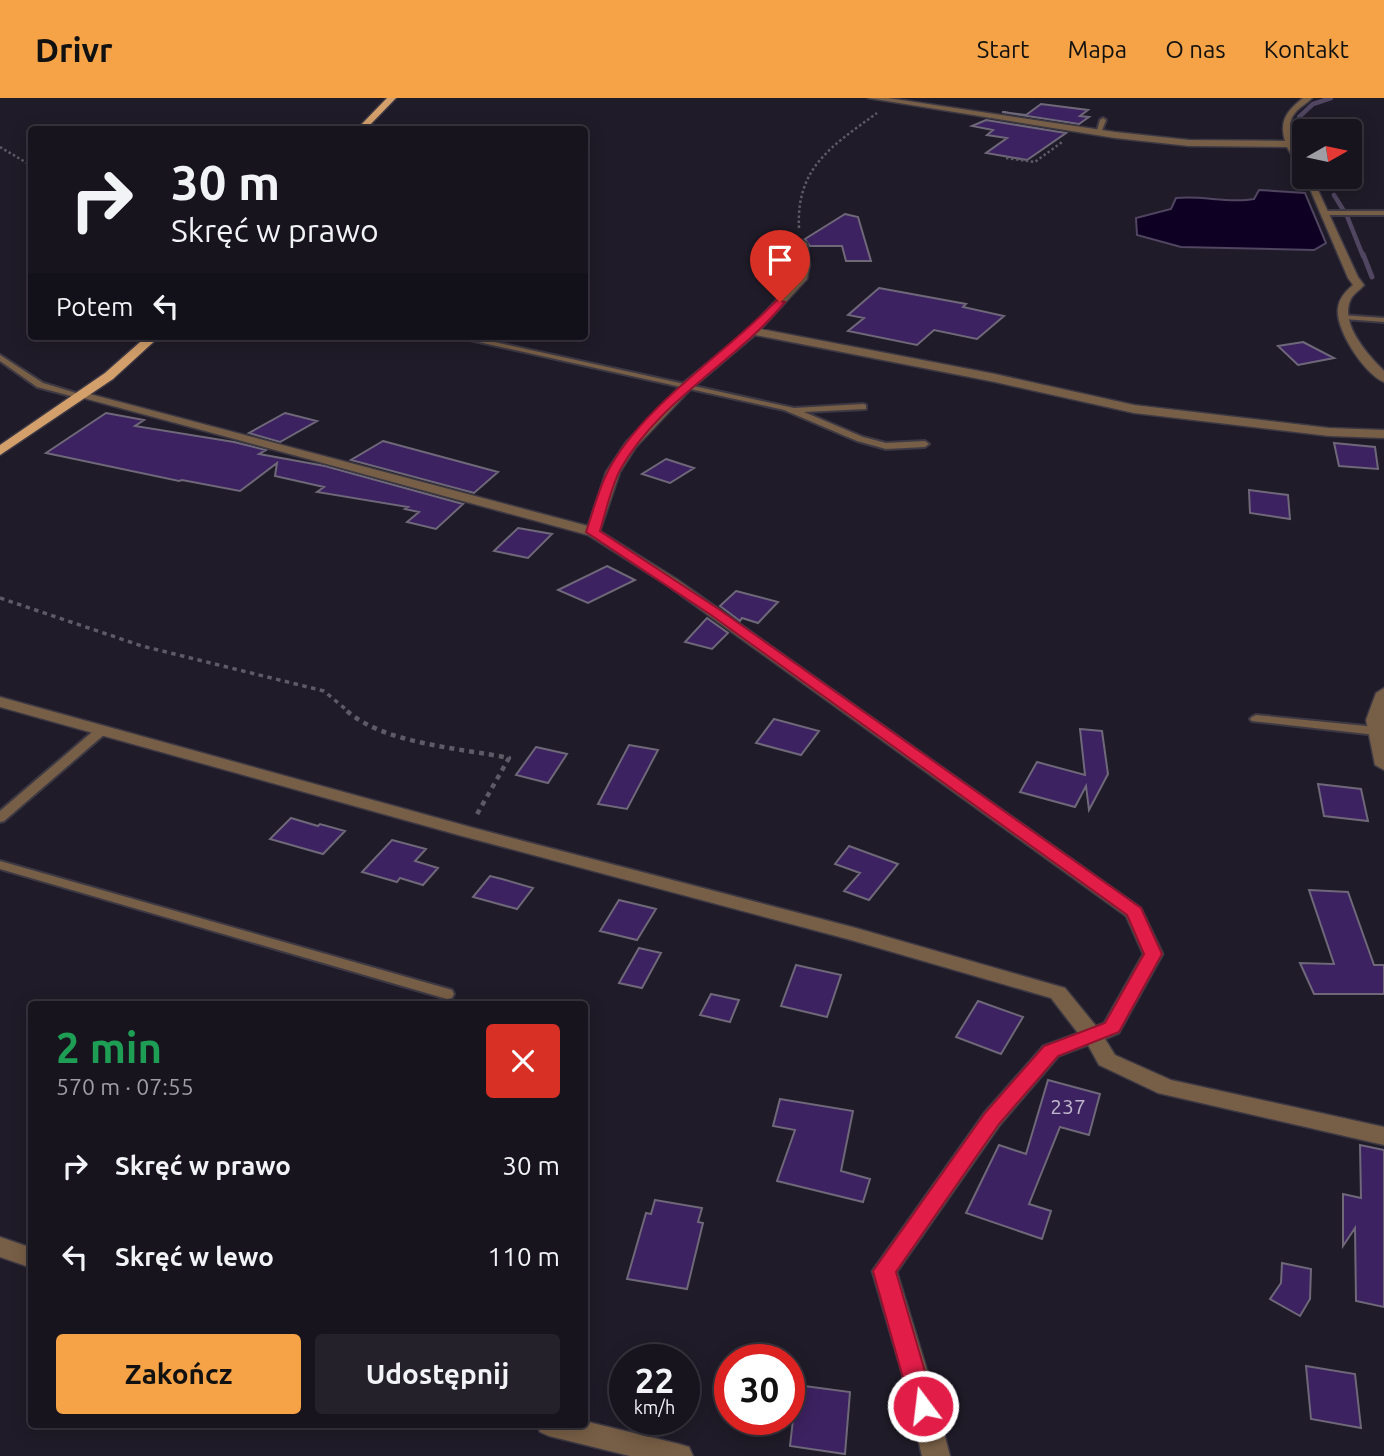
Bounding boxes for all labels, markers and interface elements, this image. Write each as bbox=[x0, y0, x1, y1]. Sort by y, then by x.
text: Drivr bbox=[35, 31, 113, 68]
text: Start bbox=[977, 36, 1030, 63]
text: Mapa bbox=[1068, 36, 1127, 63]
text: O nas bbox=[1165, 36, 1226, 63]
text: Kontakt bbox=[1264, 36, 1349, 63]
north arrow bbox=[1292, 119, 1362, 189]
map controls bbox=[1292, 119, 1362, 189]
icon: right bbox=[56, 154, 147, 245]
text: 30 m bbox=[171, 154, 280, 209]
text: Skręć w prawo bbox=[171, 212, 379, 248]
pin bbox=[750, 230, 810, 302]
icon: arrive bbox=[761, 241, 799, 279]
icon: left bbox=[147, 287, 185, 325]
text: Potem bbox=[56, 292, 133, 321]
text: 2 min bbox=[56, 1024, 162, 1071]
button: close bbox=[486, 1024, 560, 1098]
text: 570 m · 07:55 bbox=[56, 1074, 194, 1099]
house number: 237 bbox=[1050, 1094, 1086, 1118]
icon: right bbox=[56, 1147, 94, 1185]
text: Skręć w prawo bbox=[115, 1151, 291, 1180]
text: 30 m bbox=[502, 1151, 560, 1180]
icon: left bbox=[56, 1238, 94, 1276]
text: Skręć w lewo bbox=[115, 1242, 274, 1271]
text: 110 m bbox=[488, 1242, 560, 1271]
button: Zakończ bbox=[56, 1334, 301, 1414]
button: Udostępnij bbox=[315, 1334, 560, 1414]
speed limit sign: 30 bbox=[714, 1344, 805, 1435]
text: 22 bbox=[635, 1360, 674, 1400]
position arrow bbox=[886, 1369, 960, 1443]
text: km/h bbox=[634, 1397, 675, 1417]

